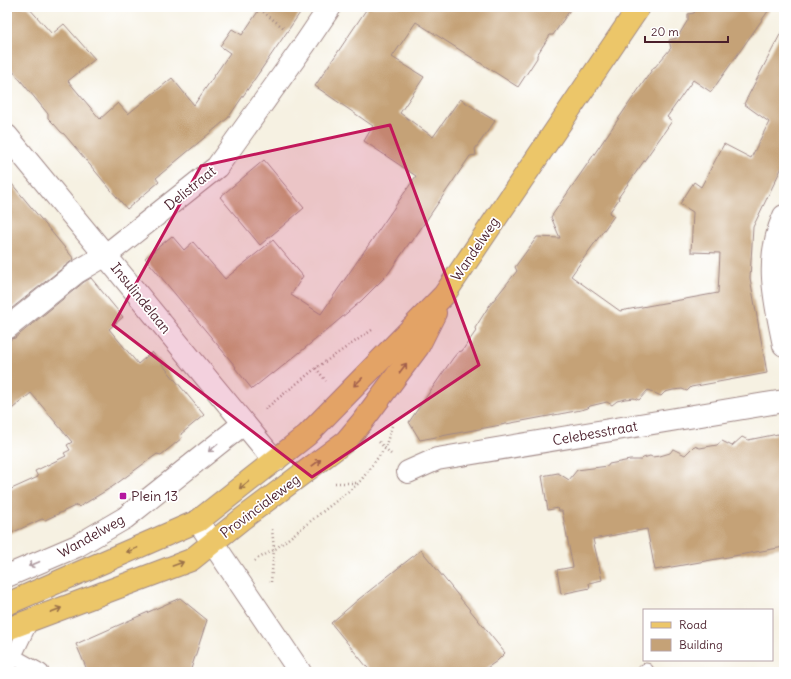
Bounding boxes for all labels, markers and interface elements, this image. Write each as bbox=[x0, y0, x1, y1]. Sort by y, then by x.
scale bar bbox=[645, 18, 728, 44]
text: 20 m bbox=[651, 24, 679, 39]
street label: Delistraat bbox=[161, 162, 220, 214]
street label: Wandelweg bbox=[447, 213, 503, 285]
street label: Insulindelaan bbox=[107, 259, 175, 337]
one-way arrow bbox=[399, 362, 407, 373]
one-way arrow bbox=[353, 378, 363, 387]
street label: Celebesstraat bbox=[551, 417, 639, 449]
one-way arrow bbox=[207, 444, 218, 453]
one-way arrow bbox=[311, 459, 322, 467]
street label: Provincialeweg bbox=[217, 470, 303, 542]
one-way arrow bbox=[238, 480, 249, 489]
place label: Plein 13 bbox=[131, 487, 178, 505]
marker: Plein 13 bbox=[118, 491, 128, 501]
street label: Wandelweg bbox=[54, 510, 128, 562]
one-way arrow bbox=[127, 546, 139, 554]
one-way arrow bbox=[172, 560, 184, 568]
one-way arrow bbox=[29, 561, 41, 568]
one-way arrow bbox=[50, 606, 62, 614]
legend bbox=[643, 609, 773, 661]
text: Road bbox=[679, 617, 707, 632]
text: Building bbox=[679, 637, 723, 652]

